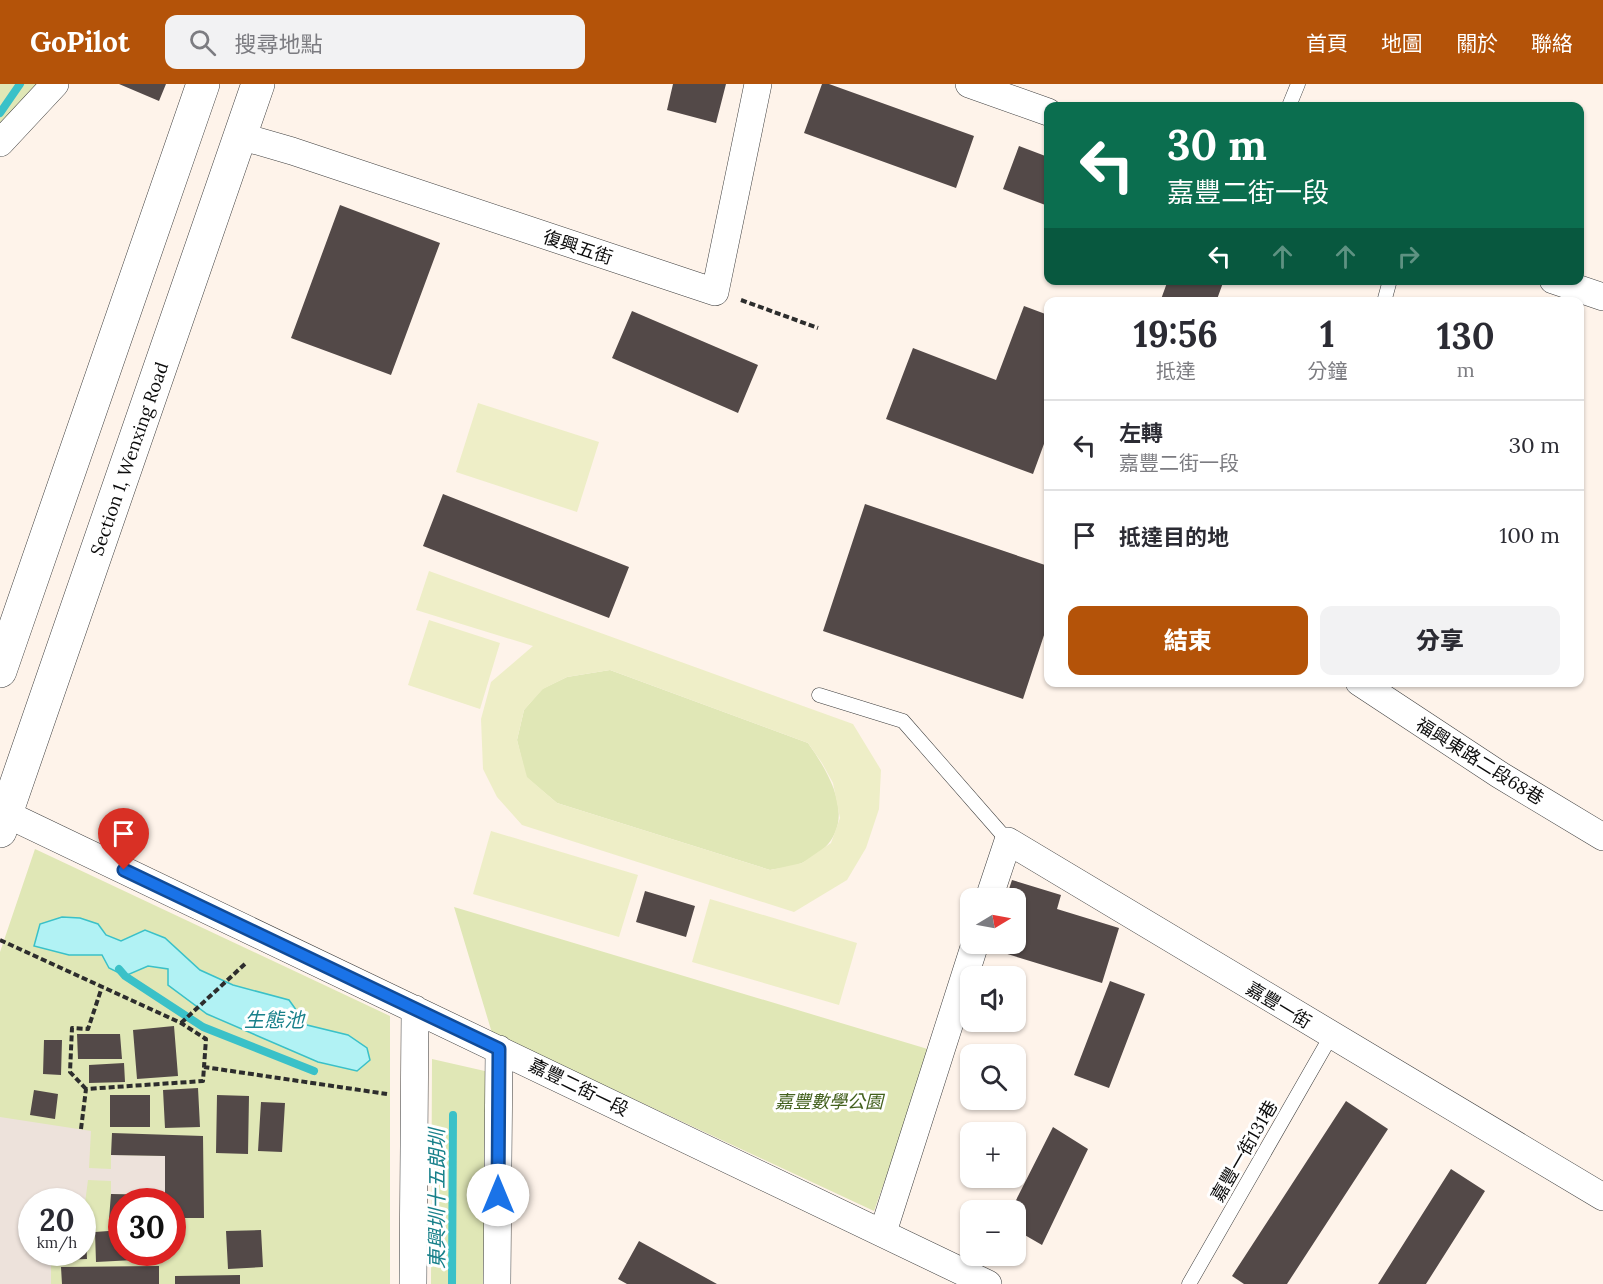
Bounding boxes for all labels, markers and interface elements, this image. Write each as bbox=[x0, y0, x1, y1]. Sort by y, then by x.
search box bbox=[165, 15, 585, 69]
text: GoPilot bbox=[30, 24, 129, 60]
icon: search bbox=[186, 26, 219, 59]
text: 搜尋地點 bbox=[234, 30, 322, 58]
text: 首頁 bbox=[1306, 30, 1348, 57]
text: 地圖 bbox=[1381, 30, 1423, 57]
text: 關於 bbox=[1456, 30, 1498, 57]
text: 聯絡 bbox=[1531, 30, 1573, 57]
text: 30 m bbox=[1167, 118, 1267, 172]
icon: left bbox=[1068, 126, 1146, 204]
text: 嘉豐二街一段 bbox=[1167, 175, 1329, 209]
street label: 復興五街 bbox=[540, 225, 616, 269]
icon: left bbox=[1203, 240, 1236, 273]
icon: ahead bbox=[1266, 240, 1299, 273]
icon: ahead bbox=[1329, 240, 1362, 273]
icon: right bbox=[1392, 240, 1425, 273]
text: 19:56 bbox=[1133, 311, 1218, 357]
text: 1 bbox=[1320, 311, 1335, 357]
text: 130 bbox=[1437, 313, 1495, 359]
text: m bbox=[1457, 357, 1475, 382]
street label: Section 1, Wenxing Road bbox=[85, 358, 173, 558]
text: 抵達 bbox=[1156, 358, 1196, 383]
text: 分鐘 bbox=[1307, 358, 1347, 383]
text: 左轉 bbox=[1119, 419, 1163, 447]
icon: left bbox=[1068, 429, 1101, 462]
text: 30 m bbox=[1509, 431, 1560, 459]
text: 嘉豐二街一段 bbox=[1119, 450, 1239, 475]
icon: arrive bbox=[1068, 519, 1101, 552]
text: 100 m bbox=[1499, 521, 1560, 549]
text: 抵達目的地 bbox=[1119, 523, 1229, 551]
button: 結束 bbox=[1068, 606, 1308, 675]
button: 分享 bbox=[1320, 606, 1560, 675]
street label: 福興東路二段68巷 bbox=[1412, 712, 1548, 810]
pin bbox=[98, 808, 149, 870]
icon: arrive bbox=[107, 817, 140, 850]
north arrow bbox=[960, 888, 1026, 954]
map controls bbox=[960, 888, 1026, 1266]
button: sound bbox=[960, 966, 1026, 1032]
street label: 嘉豐一街 bbox=[1242, 977, 1316, 1033]
water label: 生態池 bbox=[244, 1007, 306, 1032]
button: search bbox=[960, 1044, 1026, 1110]
street label: 嘉豐二街一段 bbox=[525, 1053, 633, 1121]
park label: 嘉豐數學公園 bbox=[775, 1090, 886, 1113]
street label: 嘉豐一街131巷 bbox=[1206, 1096, 1282, 1206]
button: + bbox=[960, 1122, 1026, 1188]
water label: 東興圳十五朗圳 bbox=[424, 1126, 449, 1269]
position arrow bbox=[466, 1163, 530, 1227]
speed limit sign: 30 bbox=[108, 1188, 186, 1266]
button: − bbox=[960, 1200, 1026, 1266]
text: 20 bbox=[39, 1201, 75, 1239]
text: km/h bbox=[37, 1233, 77, 1252]

